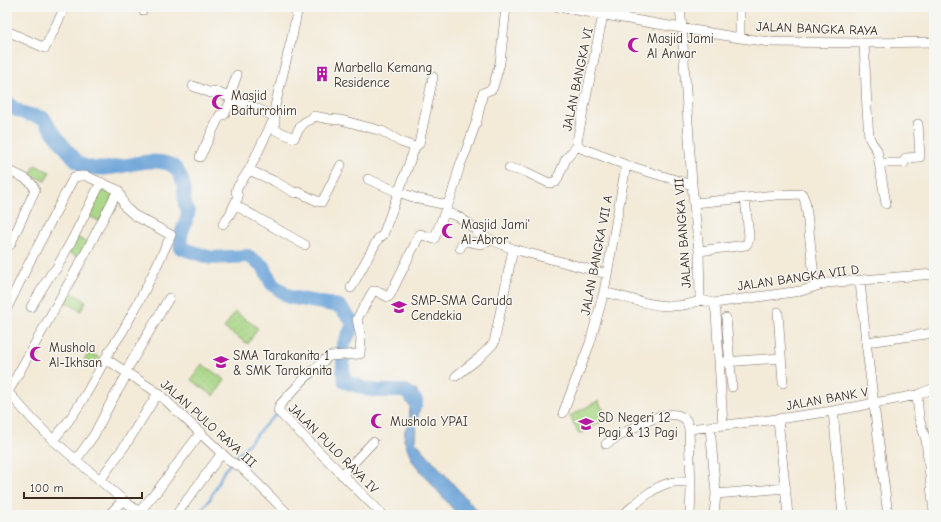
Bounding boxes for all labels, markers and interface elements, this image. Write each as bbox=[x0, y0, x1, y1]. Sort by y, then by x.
street label: JALAN BANGKA RAYA bbox=[756, 19, 878, 38]
street label: JALAN BANGKA VI bbox=[559, 26, 596, 132]
place label: Masjid Jami Al Anwar bbox=[647, 31, 714, 61]
mosque icon: Masjid Jami Al Anwar bbox=[626, 36, 644, 54]
place label: Marbella Kemang Residence bbox=[334, 60, 432, 90]
building icon: Marbella Kemang Residence bbox=[313, 65, 331, 83]
place label: Masjid Baiturrohim bbox=[231, 88, 297, 118]
mosque icon: Masjid Baiturrohim bbox=[210, 93, 228, 111]
street label: JALAN BANGKA VII bbox=[671, 177, 694, 288]
street label: JALAN BANGKA VII A bbox=[577, 193, 616, 316]
place label: Masjid Jami' Al-Abror bbox=[461, 217, 530, 247]
mosque icon: Masjid Jami' Al-Abror bbox=[440, 222, 458, 240]
street label: JALAN BANGKA VII D bbox=[736, 262, 860, 293]
place label: SMP-SMA Garuda Cendekia bbox=[411, 293, 513, 323]
school or university icon: SMP-SMA Garuda Cendekia bbox=[390, 298, 408, 316]
place label: Mushola Al-Ikhsan bbox=[49, 340, 102, 370]
mosque icon: Mushola Al-Ikhsan bbox=[28, 345, 46, 363]
place label: SMA Tarakanita 1 & SMK Tarakanita bbox=[233, 348, 332, 378]
school or university icon: SMA Tarakanita 1 & SMK Tarakanita bbox=[212, 353, 230, 371]
street label: JALAN PULO RAYA III bbox=[158, 376, 260, 470]
street label: JALAN BANK V bbox=[785, 384, 869, 413]
street label: JALAN PULO RAYA IV bbox=[286, 400, 382, 496]
place label: SD Negeri 12 Pagi & 13 Pagi bbox=[598, 410, 678, 440]
mosque icon: Mushola YPAI bbox=[369, 412, 387, 430]
place label: Mushola YPAI bbox=[390, 414, 468, 429]
school or university icon: SD Negeri 12 Pagi & 13 Pagi bbox=[577, 415, 595, 433]
scale bar bbox=[24, 474, 142, 500]
text: 100 m bbox=[30, 481, 63, 495]

